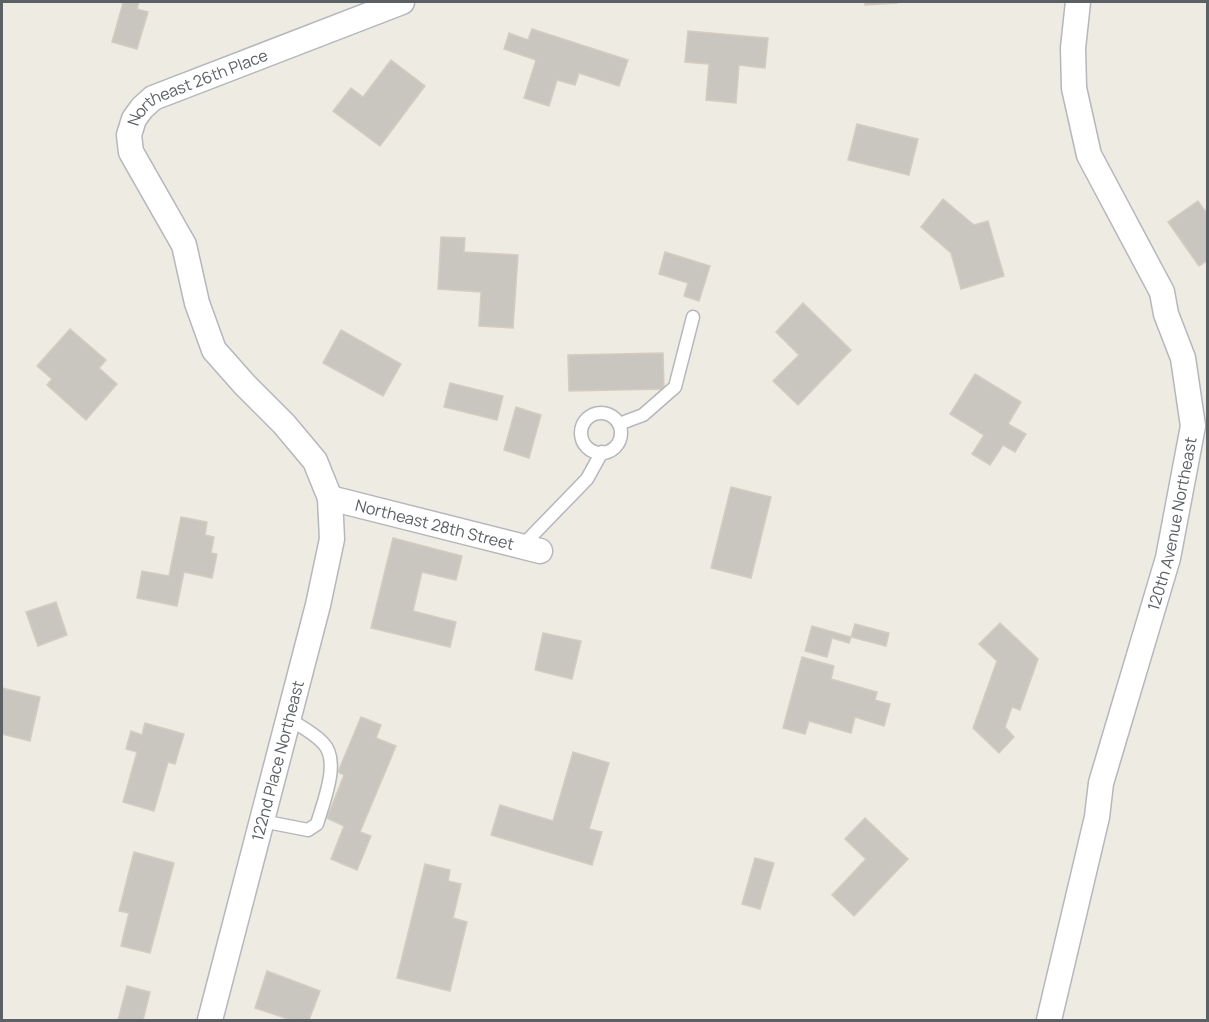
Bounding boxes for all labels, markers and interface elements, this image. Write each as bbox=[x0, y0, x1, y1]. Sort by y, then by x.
street label: Northeast 26th Place bbox=[122, 44, 271, 128]
street label: 120th Avenue Northeast bbox=[1142, 435, 1202, 613]
street label: Northeast 28th Street bbox=[353, 494, 516, 555]
street label: 122nd Place Northeast bbox=[246, 678, 309, 843]

